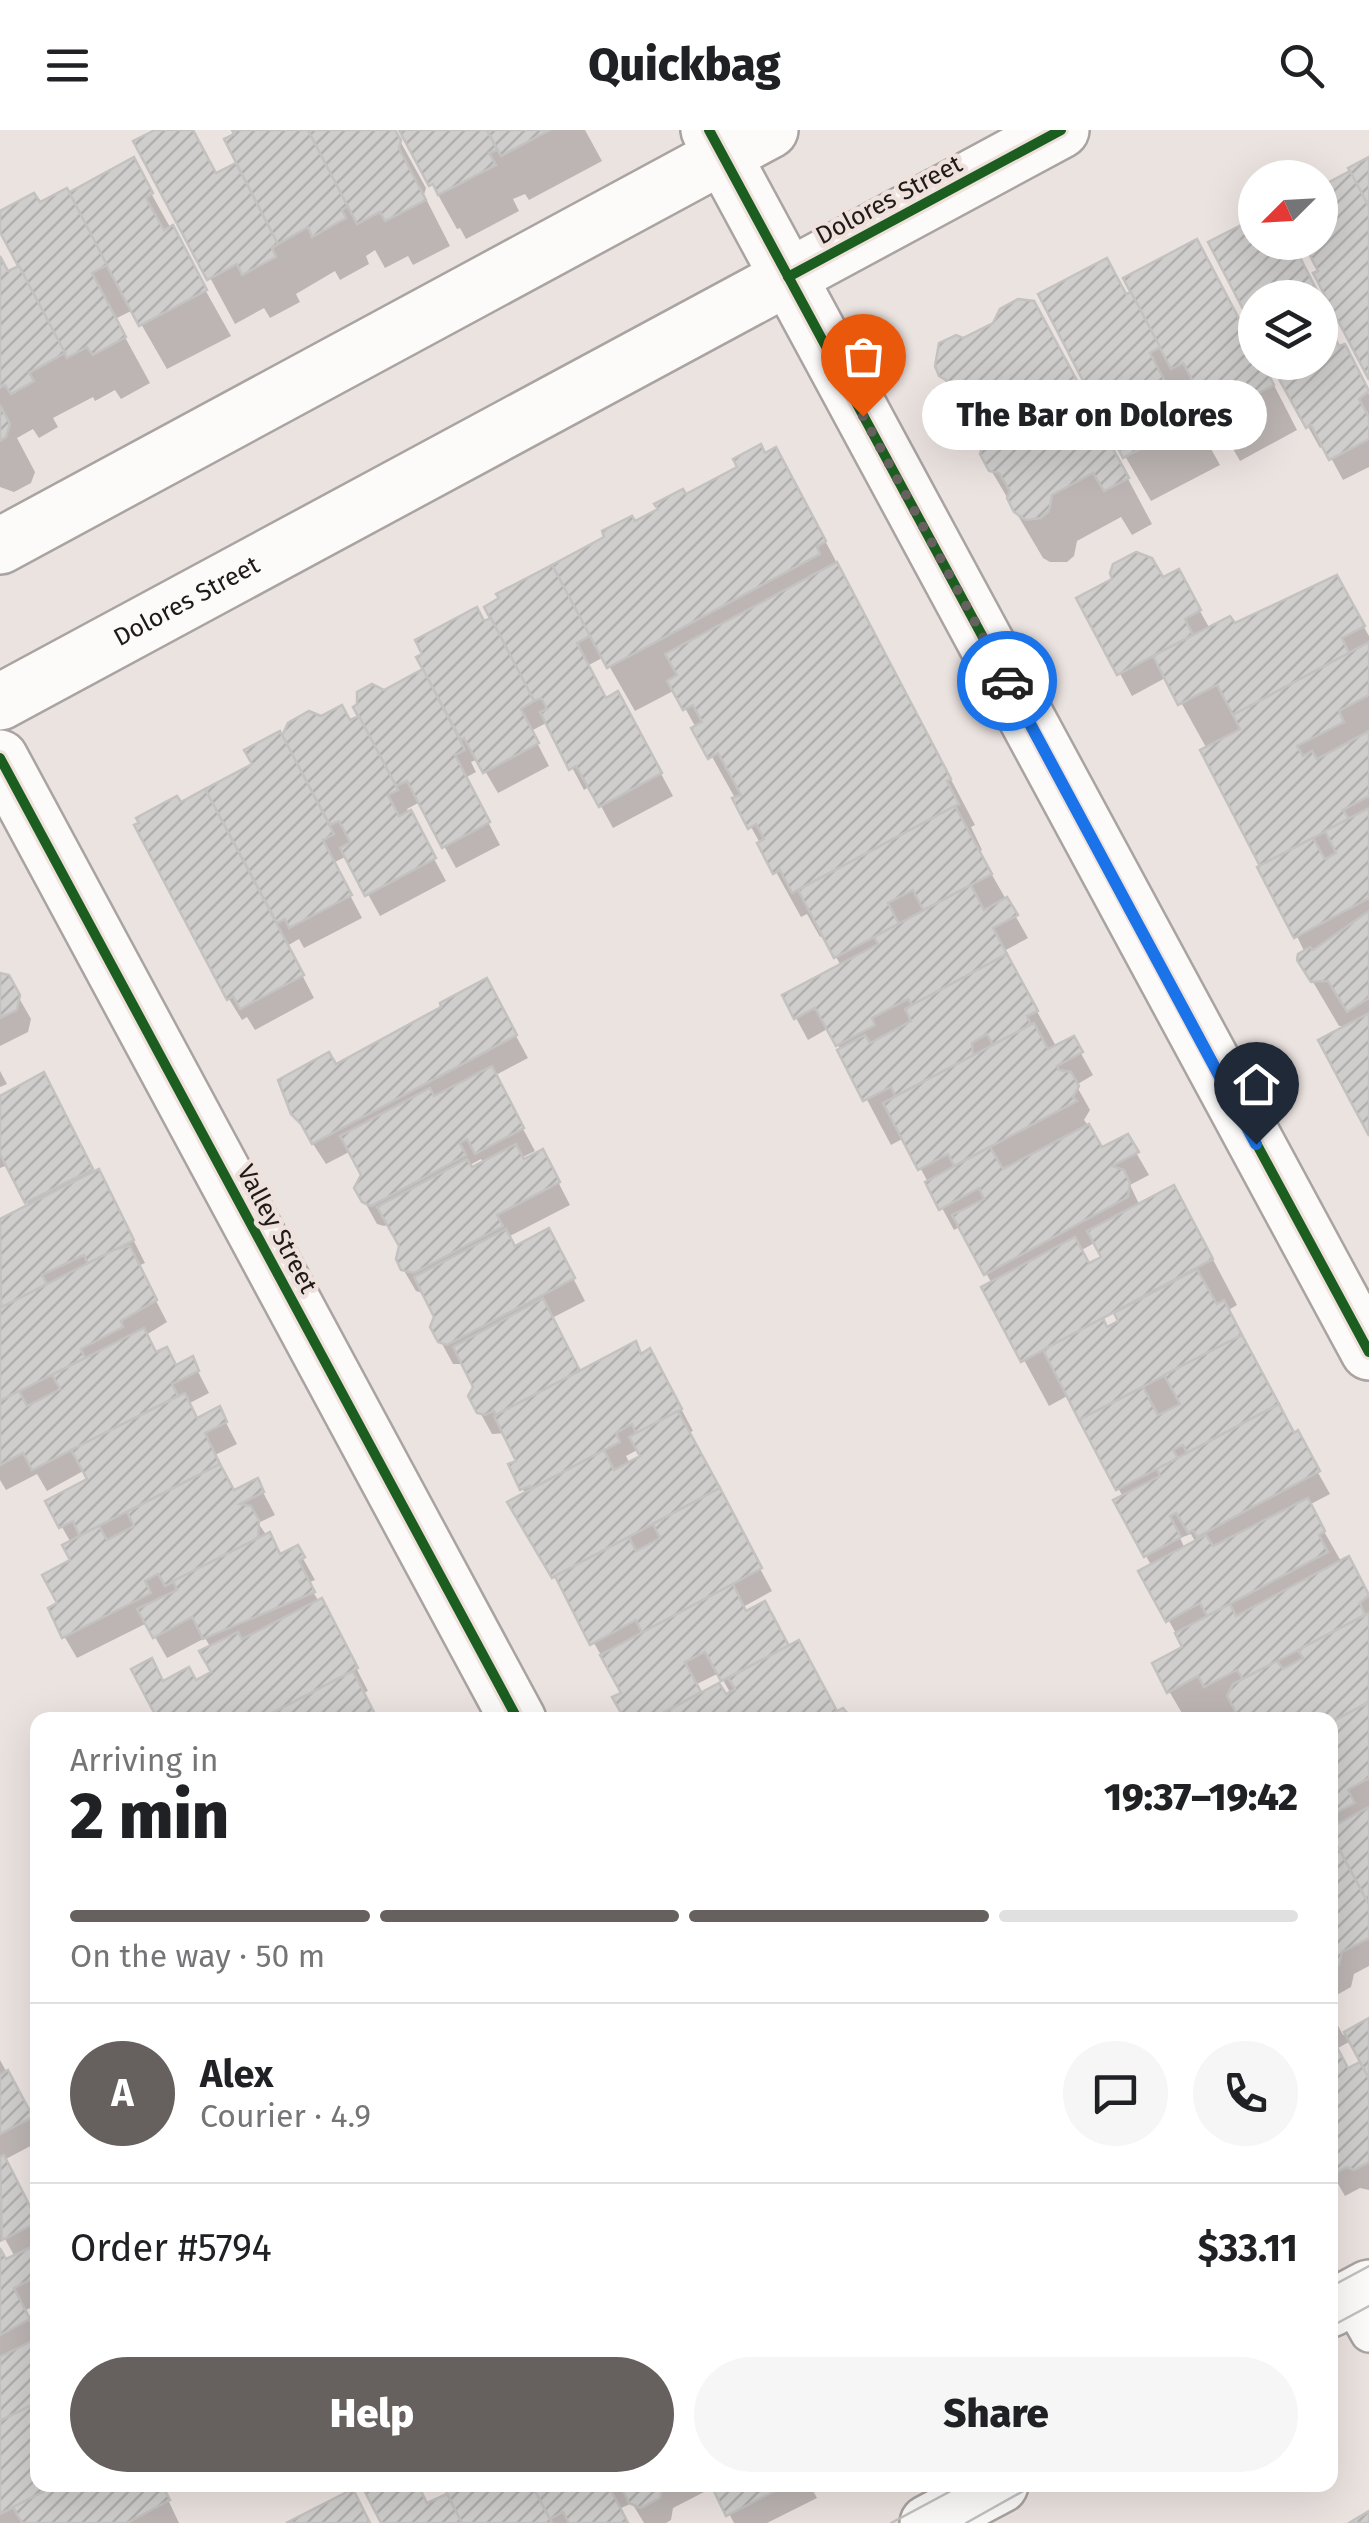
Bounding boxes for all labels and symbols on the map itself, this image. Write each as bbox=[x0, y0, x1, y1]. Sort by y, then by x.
street label: Dolores Street bbox=[811, 148, 968, 251]
north arrow bbox=[1238, 160, 1338, 260]
pin bbox=[821, 314, 906, 417]
callout: The Bar on Dolores bbox=[923, 381, 1268, 451]
street label: Dolores Street bbox=[109, 549, 266, 653]
courier bbox=[957, 631, 1057, 731]
pin bbox=[1214, 1042, 1299, 1145]
street label: Valley Street bbox=[231, 1160, 324, 1299]

